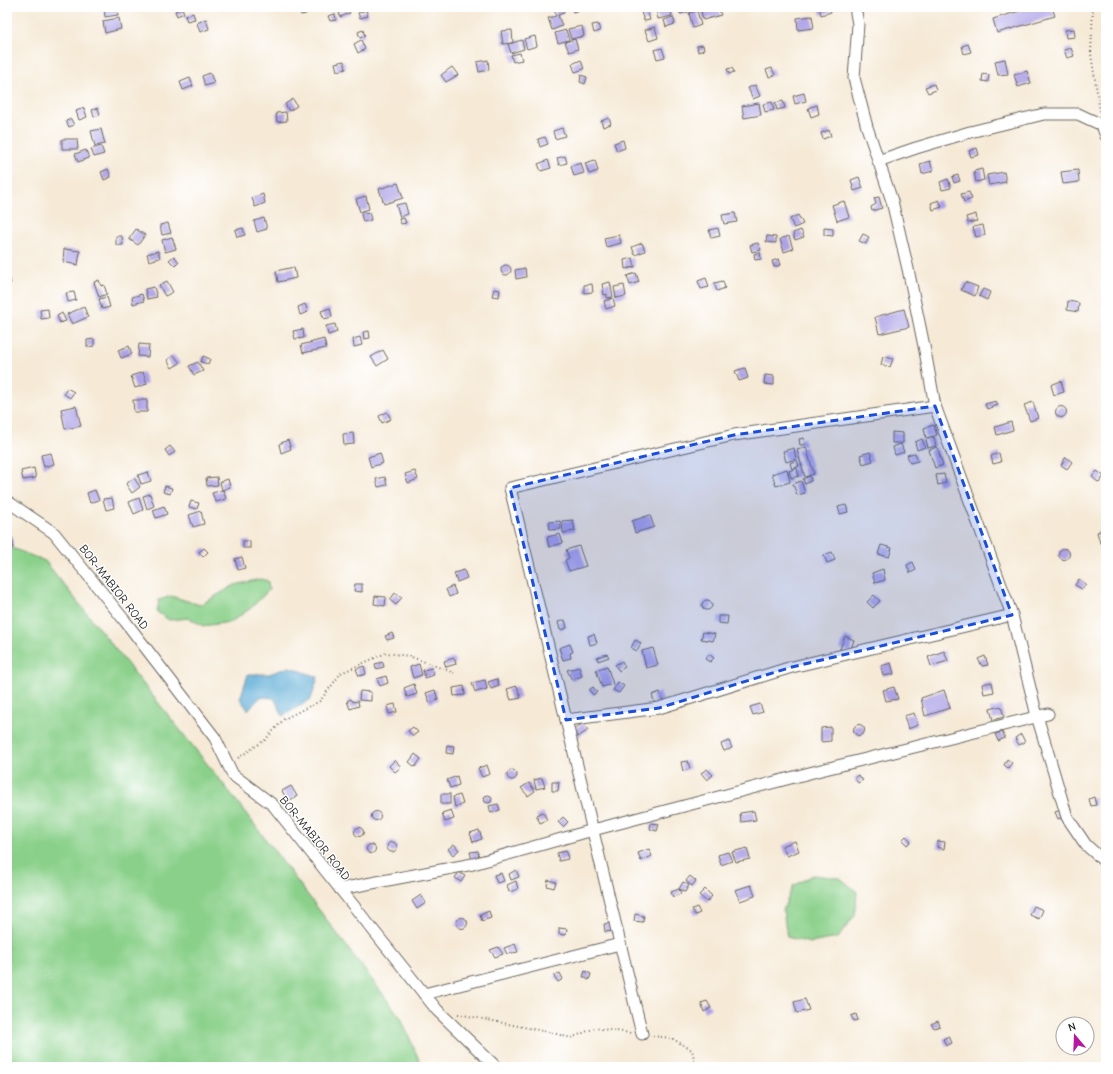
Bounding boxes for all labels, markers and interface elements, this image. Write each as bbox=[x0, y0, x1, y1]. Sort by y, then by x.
street label: BOR-MABIOR ROAD bbox=[76, 542, 152, 632]
street label: BOR-MABIOR ROAD bbox=[277, 793, 353, 883]
north arrow bbox=[1055, 1016, 1095, 1056]
text: N bbox=[1066, 1020, 1077, 1034]

